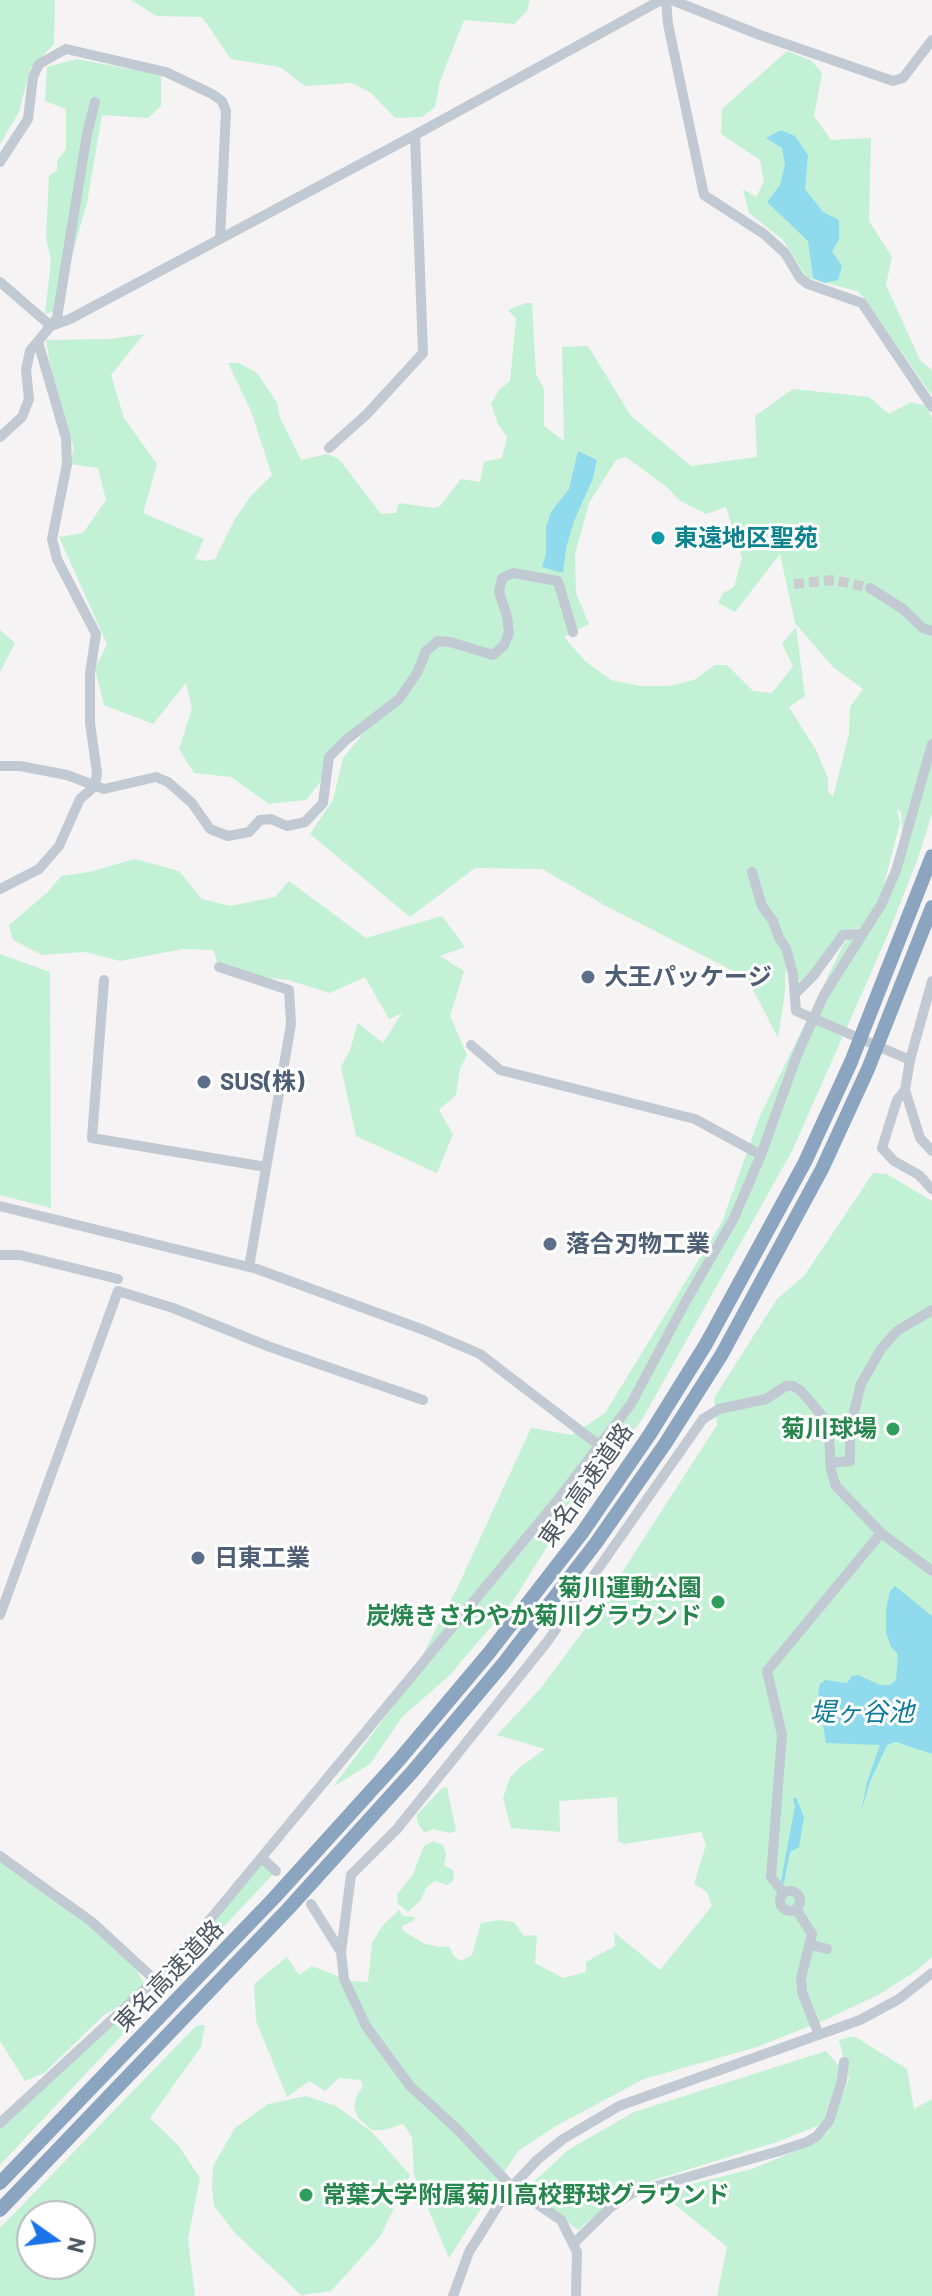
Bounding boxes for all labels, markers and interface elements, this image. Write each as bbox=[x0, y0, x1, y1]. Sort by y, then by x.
place label: 東遠地区聖苑 bbox=[674, 524, 818, 552]
marker: 東遠地区聖苑 bbox=[649, 529, 667, 547]
place label: 大王パッケージ bbox=[604, 963, 772, 991]
marker: 大王パッケージ bbox=[579, 968, 597, 986]
place label: SUS(株) bbox=[220, 1068, 304, 1096]
marker: SUS(株) bbox=[195, 1073, 213, 1091]
place label: 落合刃物工業 bbox=[566, 1230, 710, 1258]
marker: 落合刃物工業 bbox=[541, 1235, 559, 1253]
place label: 菊川球場 bbox=[781, 1415, 877, 1443]
street label: 東名高速道路 bbox=[533, 1418, 639, 1552]
marker: 菊川球場 bbox=[884, 1420, 902, 1438]
place label: 日東工業 bbox=[214, 1544, 310, 1572]
marker: 日東工業 bbox=[189, 1549, 207, 1567]
place label: 菊川運動公園 炭焼きさわやか菊川グラウンド bbox=[366, 1574, 702, 1630]
marker: 菊川運動公園 炭焼きさわやか菊川グラウンド bbox=[709, 1593, 727, 1611]
water label: 堤ヶ谷池 bbox=[810, 1696, 914, 1728]
street label: 東名高速道路 bbox=[109, 1914, 229, 2038]
place label: 常葉大学附属菊川高校野球グラウンド bbox=[322, 2181, 730, 2209]
marker: 常葉大学附属菊川高校野球グラウンド bbox=[297, 2186, 315, 2204]
north arrow bbox=[16, 2200, 96, 2280]
text: N bbox=[63, 2235, 92, 2256]

